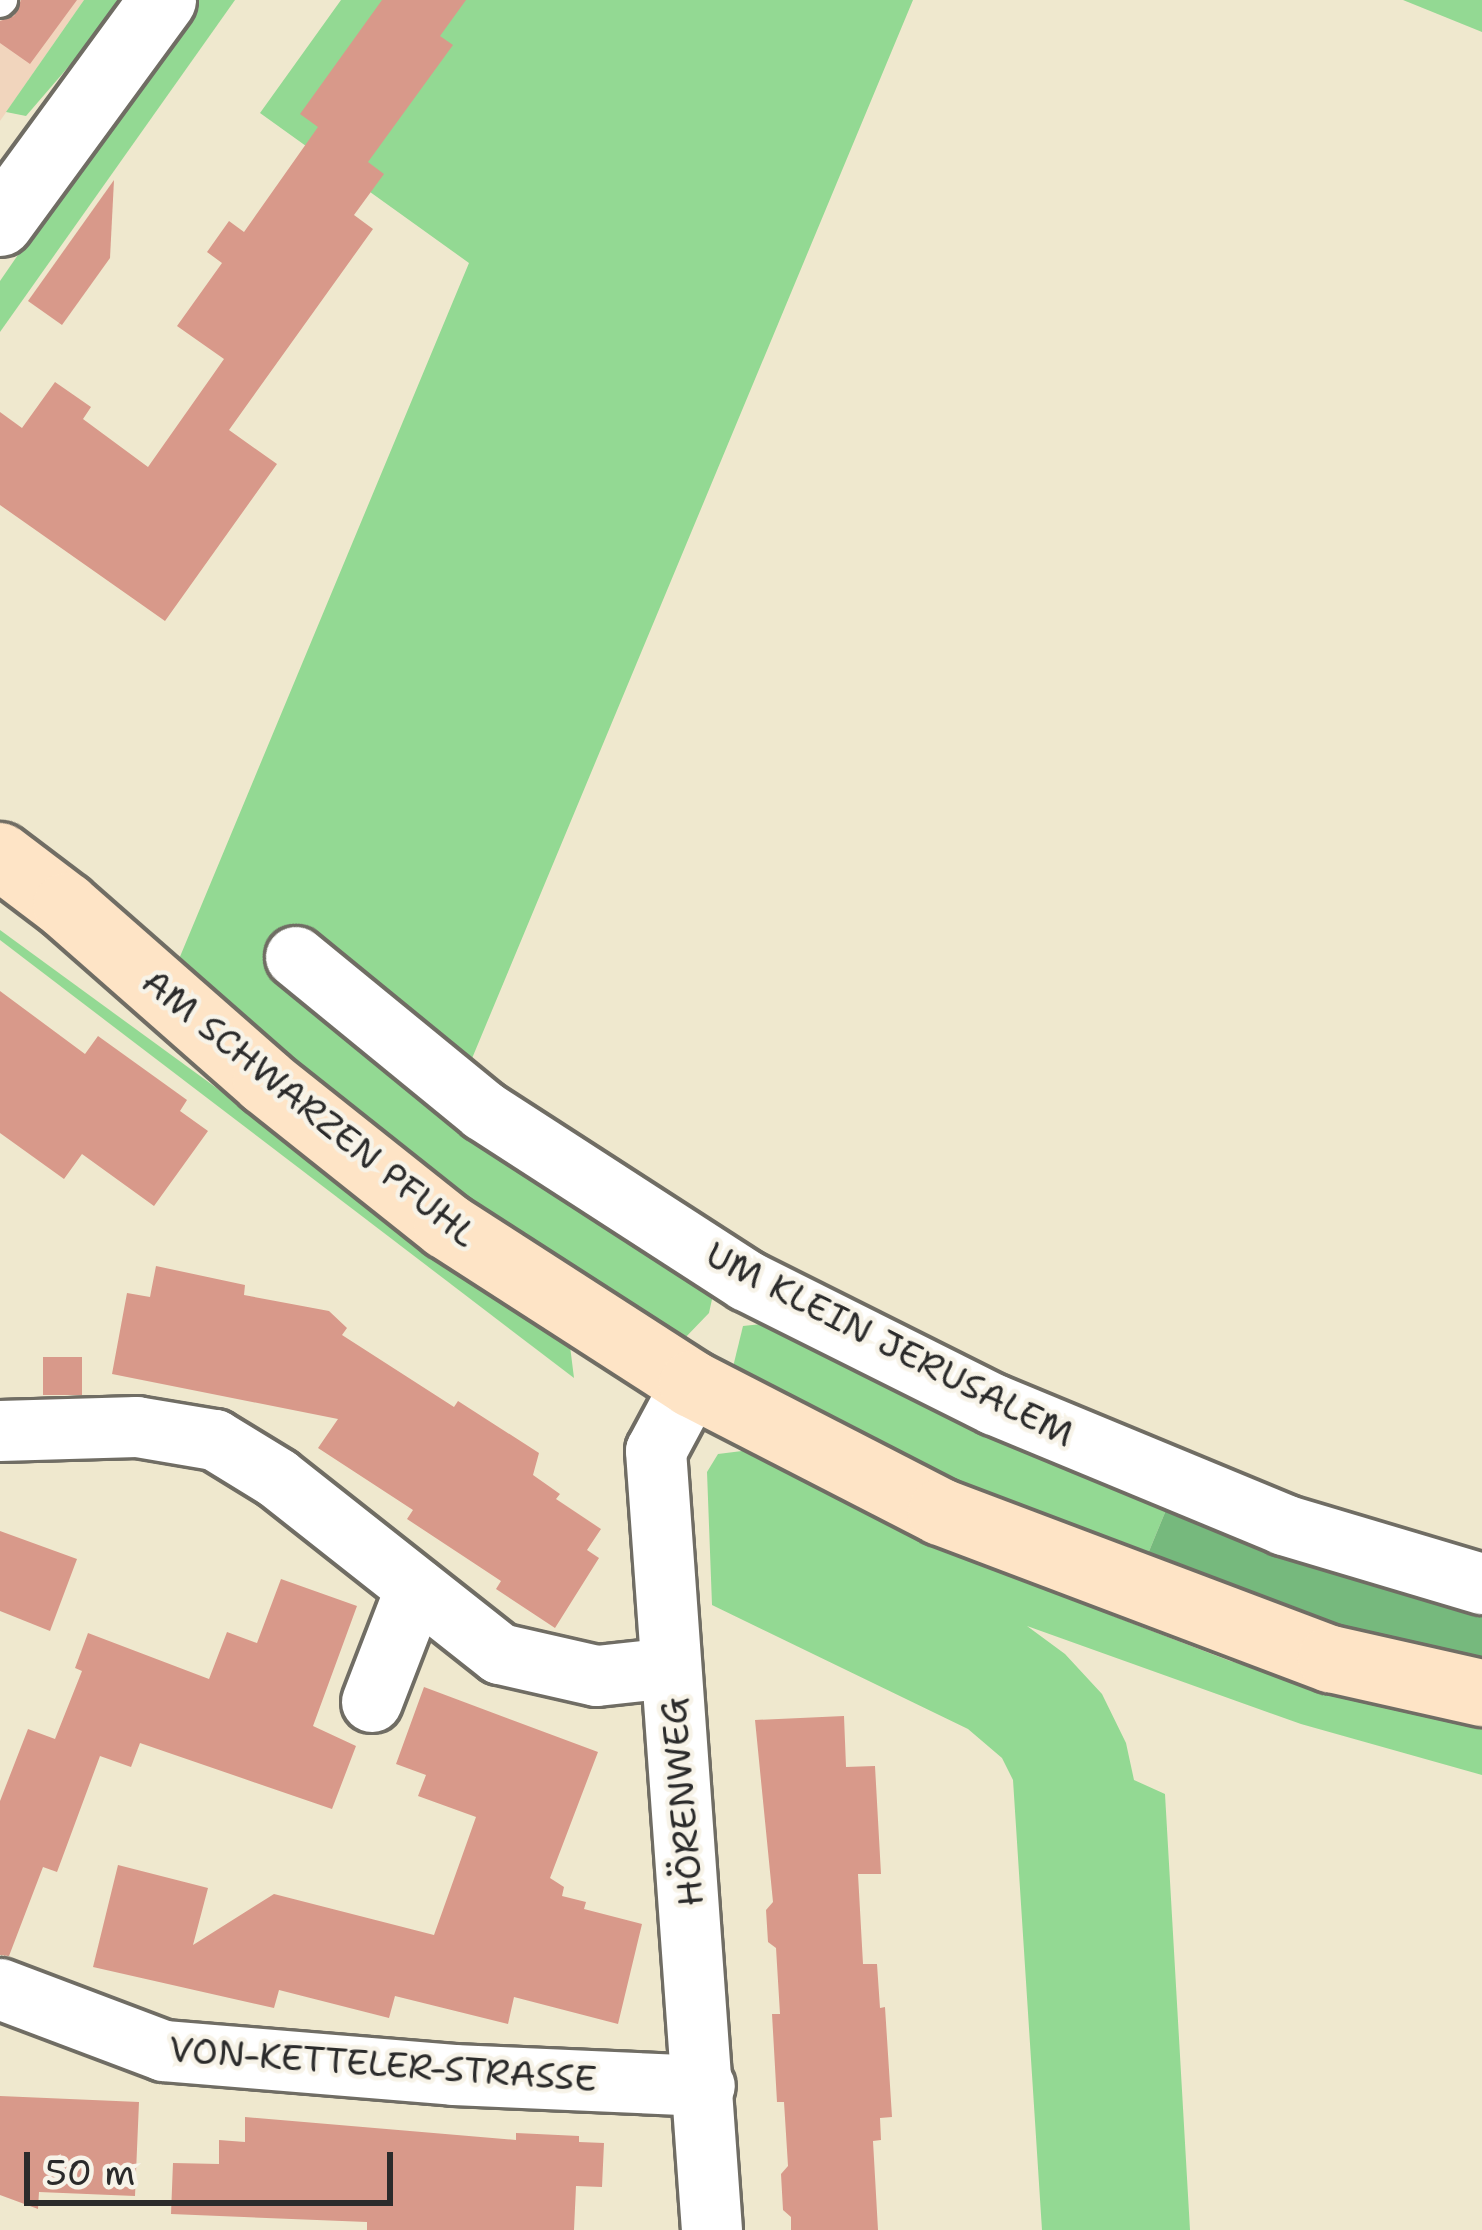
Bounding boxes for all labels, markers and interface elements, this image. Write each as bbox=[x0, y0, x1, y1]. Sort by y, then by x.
street label: AM SCHWARZEN PFUHL bbox=[134, 959, 486, 1257]
street label: UM KLEIN JERUSALEM bbox=[699, 1232, 1081, 1456]
street label: HÖRENWEG bbox=[651, 1696, 713, 1908]
street label: VON-KETTELER-STRASSE bbox=[168, 2027, 598, 2101]
scale bar bbox=[30, 2128, 399, 2202]
text: 50 m bbox=[45, 2148, 135, 2197]

